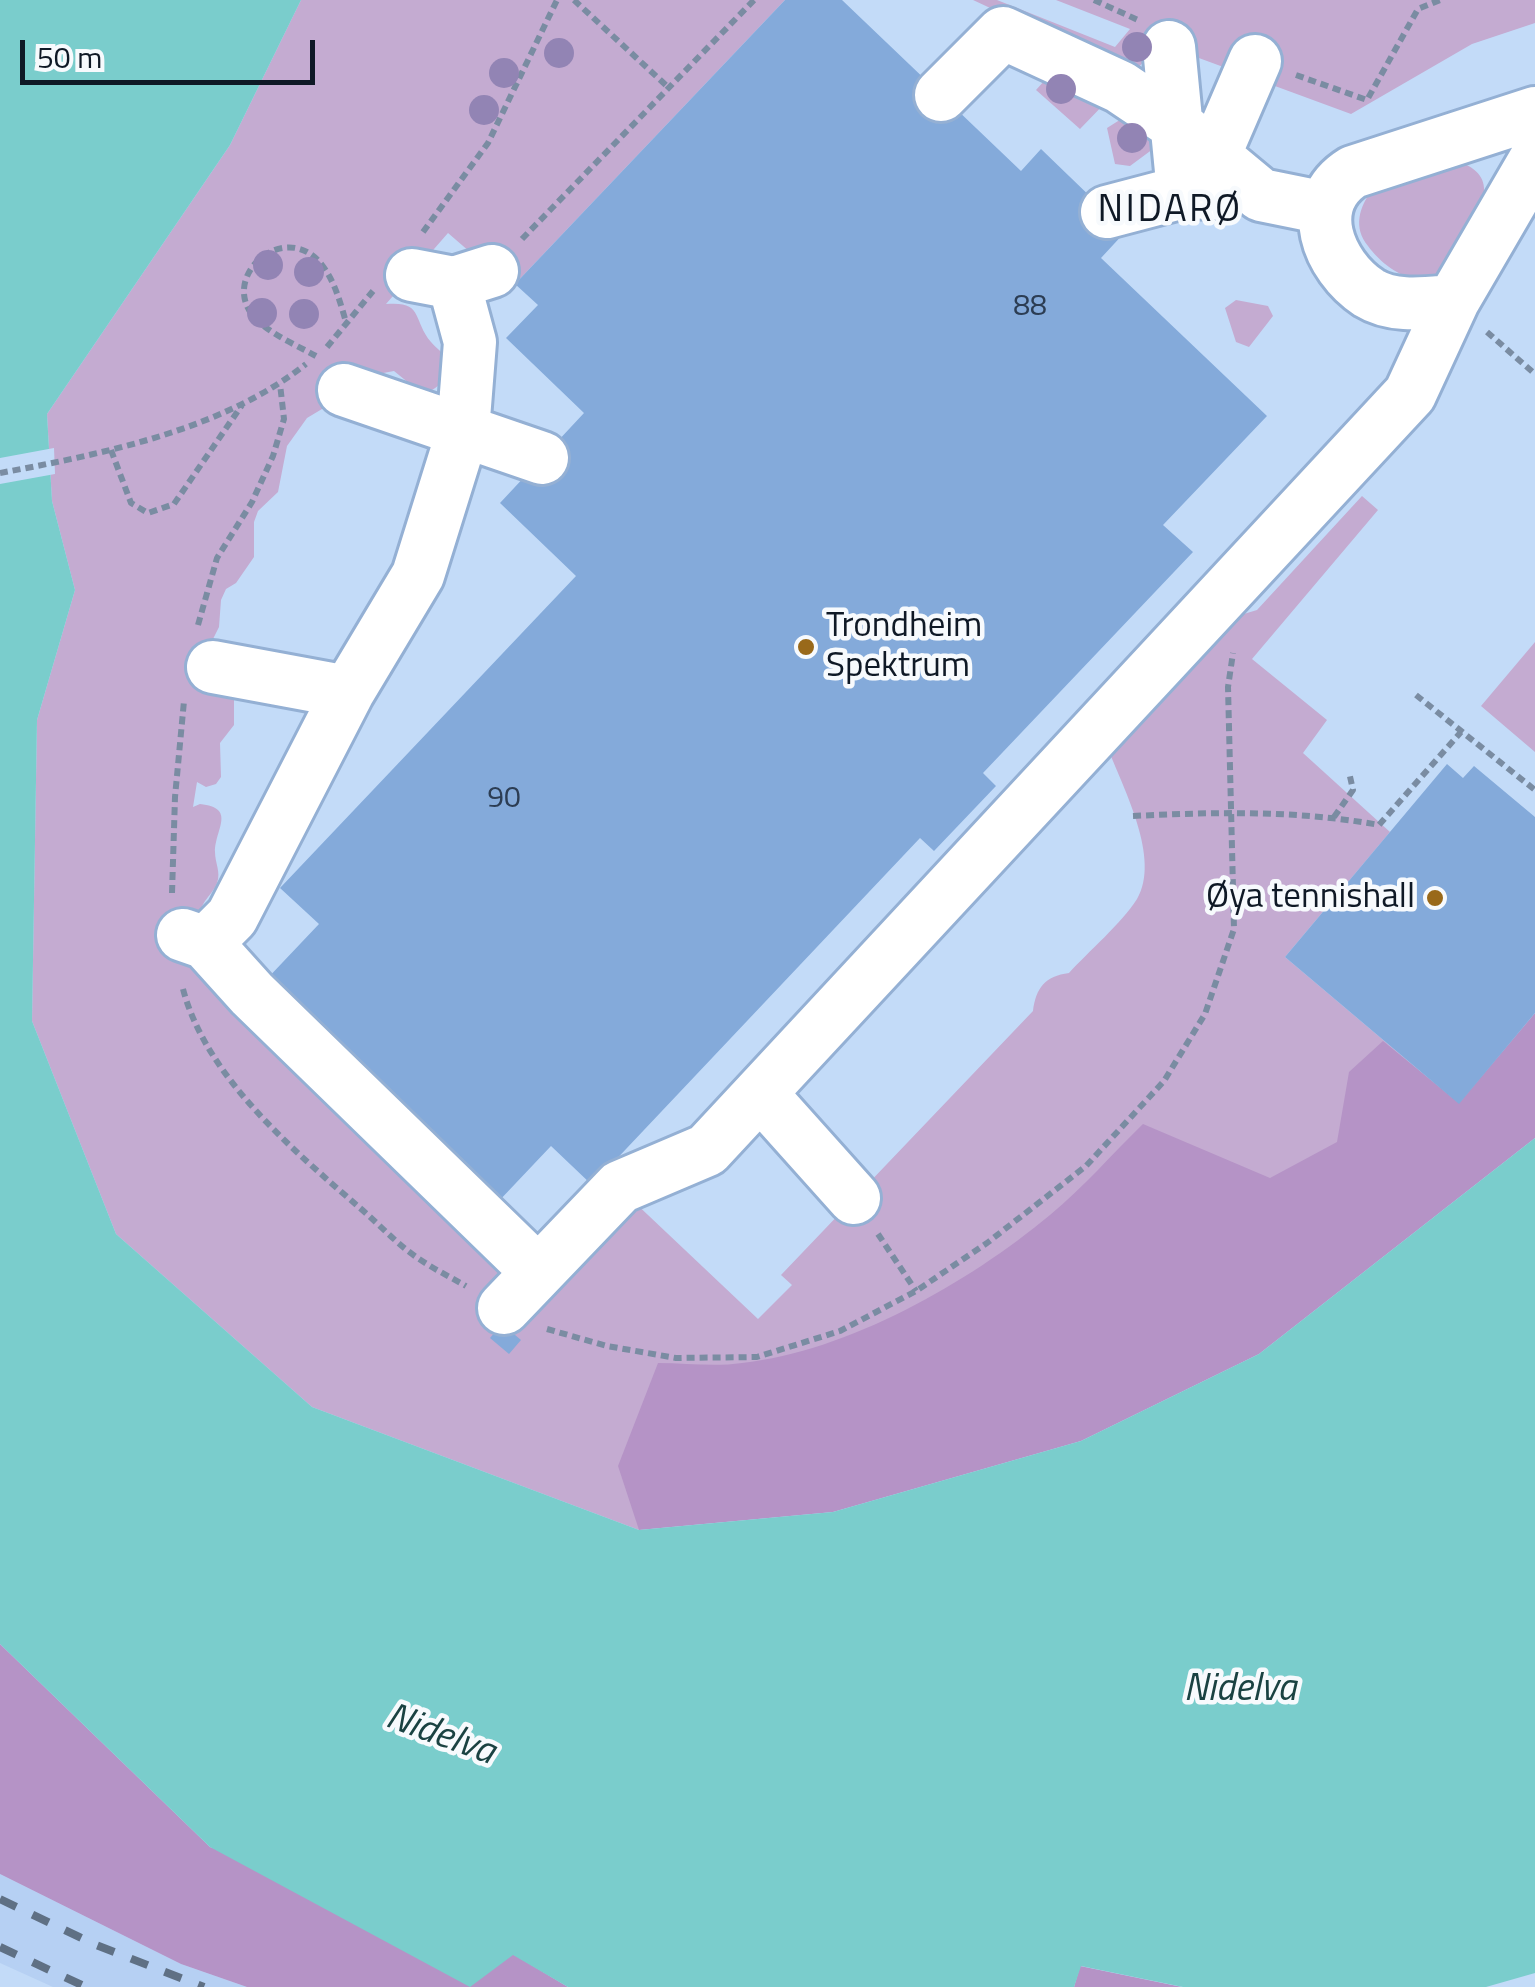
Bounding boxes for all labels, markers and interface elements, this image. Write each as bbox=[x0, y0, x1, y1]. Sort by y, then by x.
scale bar bbox=[25, 20, 320, 82]
text: 50 m bbox=[37, 34, 102, 80]
district label: NIDARØ bbox=[1097, 189, 1243, 235]
house number: 88 bbox=[1013, 290, 1047, 326]
place label: Trondheim Spektrum bbox=[826, 606, 982, 688]
marker: Trondheim Spektrum bbox=[795, 636, 817, 658]
house number: 90 bbox=[487, 782, 521, 818]
place label: Øya tennishall bbox=[1206, 877, 1415, 919]
marker: Øya tennishall bbox=[1424, 887, 1446, 909]
water label: Nidelva bbox=[1184, 1668, 1296, 1714]
water label: Nidelva bbox=[379, 1695, 501, 1777]

